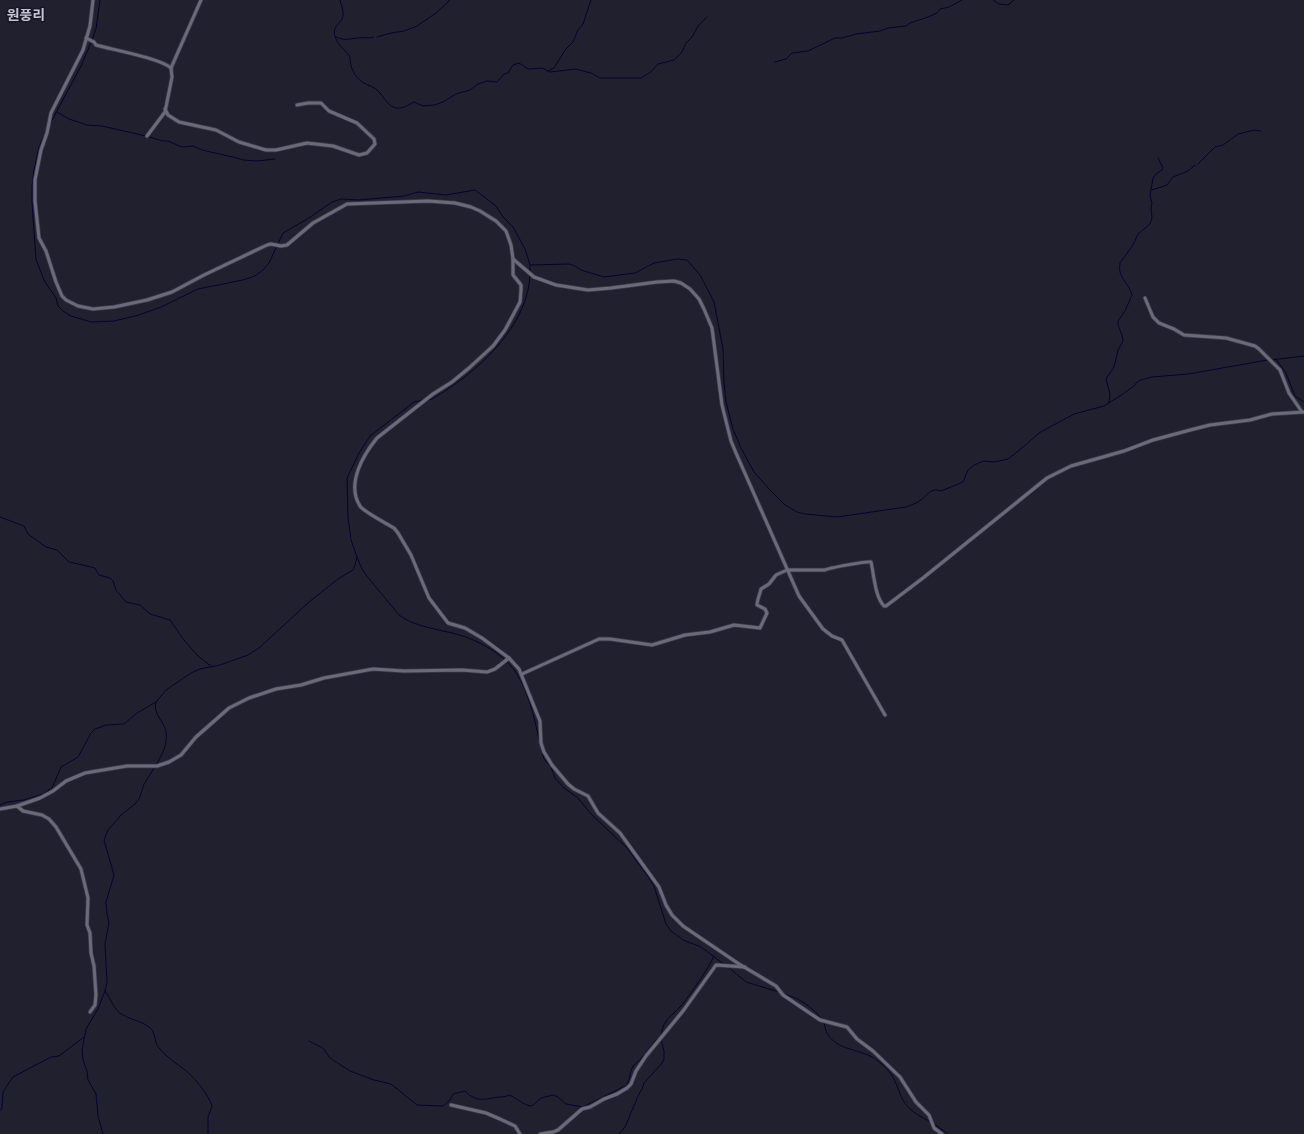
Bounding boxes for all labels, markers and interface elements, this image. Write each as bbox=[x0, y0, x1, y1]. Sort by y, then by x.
district label: 원풍리 bbox=[7, 6, 45, 23]

